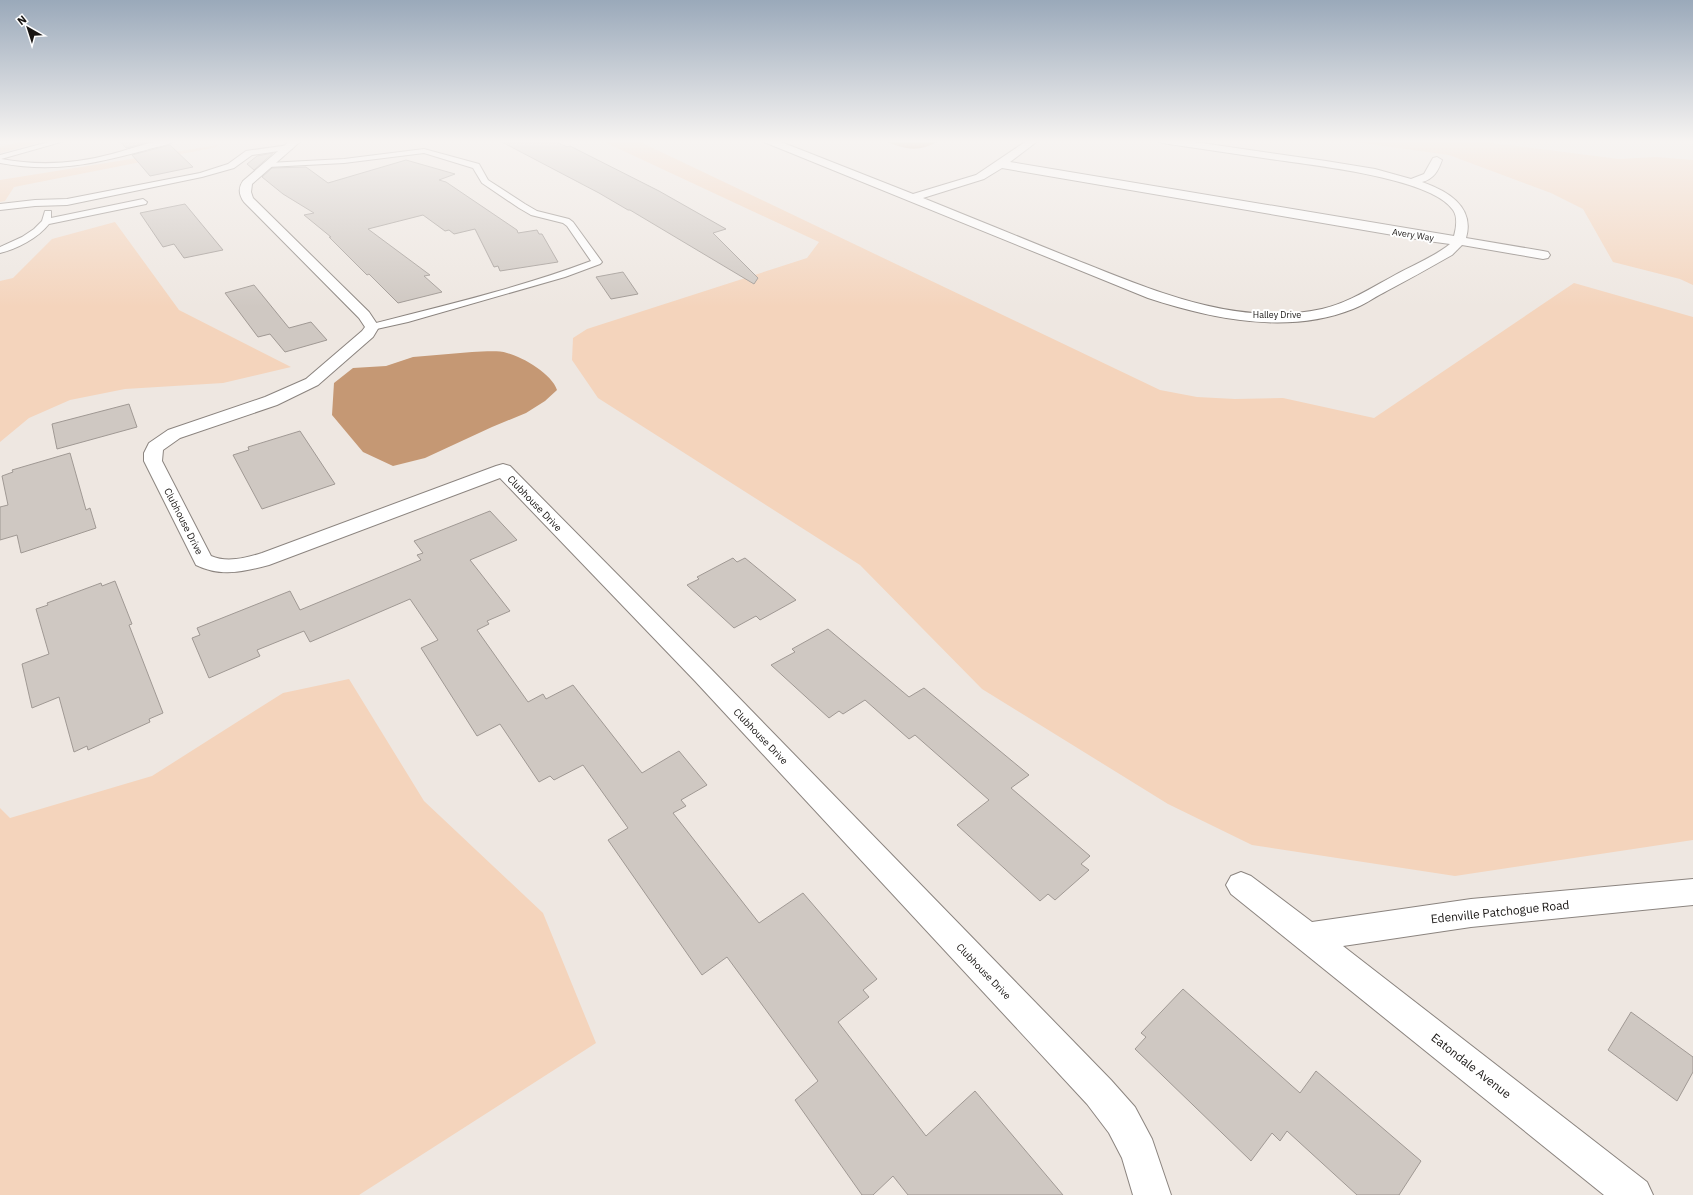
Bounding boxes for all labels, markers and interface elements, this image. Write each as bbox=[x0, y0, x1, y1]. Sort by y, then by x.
north arrow bbox=[8, 8, 48, 48]
text: N bbox=[14, 12, 29, 28]
street label: Avery Way bbox=[1391, 226, 1435, 243]
street label: Halley Drive bbox=[1253, 309, 1301, 320]
street label: Clubhouse Drive bbox=[505, 472, 565, 535]
street label: Clubhouse Drive bbox=[161, 486, 206, 557]
street label: Clubhouse Drive bbox=[731, 705, 791, 768]
street label: Edenville Patchogue Road bbox=[1430, 897, 1570, 926]
street label: Clubhouse Drive bbox=[954, 940, 1014, 1003]
street label: Eatondale Avenue bbox=[1428, 1030, 1515, 1102]

